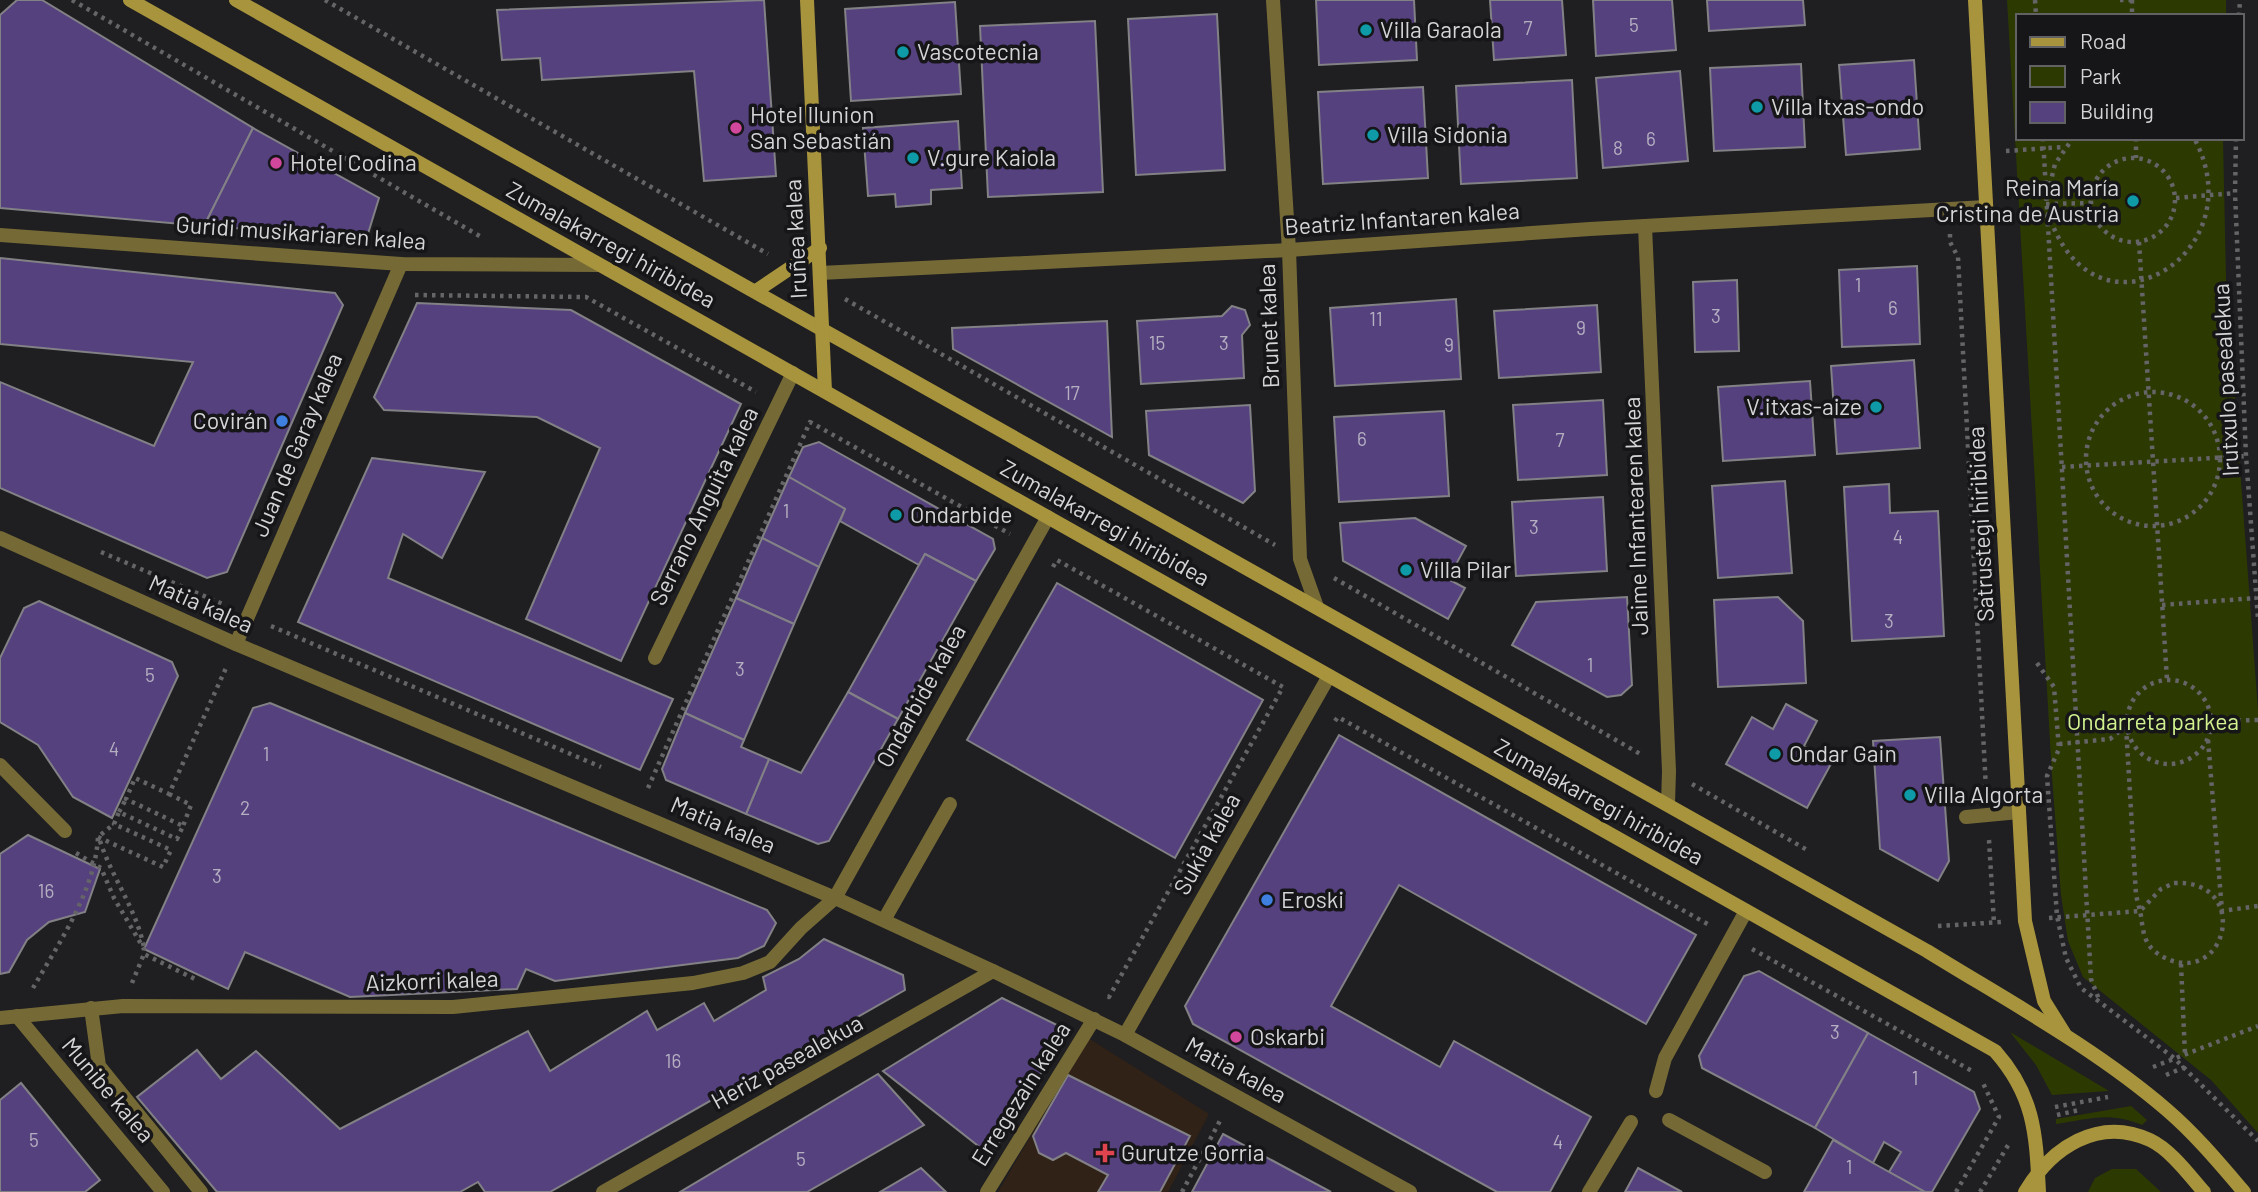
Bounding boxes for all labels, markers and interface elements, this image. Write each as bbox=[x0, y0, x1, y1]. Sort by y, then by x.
house number: 5 bbox=[1629, 13, 1639, 36]
legend bbox=[2016, 14, 2244, 140]
place label: Villa Garaola bbox=[1380, 15, 1502, 43]
house number: 7 bbox=[1524, 16, 1533, 39]
marker: Villa Garaola bbox=[1358, 22, 1374, 38]
text: Road bbox=[2080, 28, 2126, 53]
place label: Vascotecnia bbox=[917, 37, 1039, 65]
marker: Vascotecnia bbox=[895, 44, 911, 60]
text: Park bbox=[2080, 63, 2121, 88]
place label: Villa Itxas-ondo bbox=[1771, 92, 1924, 120]
text: Building bbox=[2080, 98, 2154, 123]
marker: Villa Itxas-ondo bbox=[1749, 99, 1765, 115]
place label: Hotel Ilunion San Sebastián bbox=[750, 100, 892, 154]
marker: Hotel Ilunion San Sebastián bbox=[728, 120, 744, 136]
place label: Villa Sidonia bbox=[1387, 120, 1508, 148]
marker: Villa Sidonia bbox=[1365, 127, 1381, 143]
house number: 6 bbox=[1646, 127, 1656, 150]
house number: 8 bbox=[1613, 136, 1623, 159]
place label: V.gure Kaiola bbox=[927, 143, 1056, 171]
place label: Hotel Codina bbox=[290, 148, 417, 176]
marker: V.gure Kaiola bbox=[905, 150, 921, 166]
marker: Hotel Codina bbox=[268, 155, 284, 171]
place label: Reina María Cristina de Austria bbox=[1936, 173, 2119, 227]
street label: Zumalakarregi hiribidea bbox=[502, 175, 721, 313]
street label: Iruñea kalea bbox=[778, 178, 812, 300]
marker: Reina María Cristina de Austria bbox=[2125, 193, 2141, 209]
street label: Beatriz Infantaren kalea bbox=[1283, 196, 1521, 240]
street label: Guridi musikariaren kalea bbox=[175, 209, 427, 255]
street label: Brunet kalea bbox=[1252, 263, 1284, 389]
house number: 1 bbox=[1855, 273, 1861, 296]
street label: Irutxulo pasealekua bbox=[2206, 283, 2244, 477]
house number: 6 bbox=[1888, 296, 1898, 319]
house number: 3 bbox=[1711, 304, 1721, 327]
house number: 11 bbox=[1369, 307, 1383, 330]
house number: 9 bbox=[1576, 316, 1586, 339]
house number: 15 bbox=[1149, 331, 1165, 354]
house number: 3 bbox=[1219, 331, 1229, 354]
house number: 9 bbox=[1444, 333, 1454, 356]
street label: Juan de Garay kalea bbox=[245, 349, 347, 541]
house number: 17 bbox=[1064, 381, 1080, 404]
place label: V.itxas-aize bbox=[1746, 392, 1862, 420]
street label: Jaime Infantearen kalea bbox=[1617, 396, 1653, 636]
marker: V.itxas-aize bbox=[1868, 399, 1884, 415]
street label: Serrano Anguita kalea bbox=[643, 402, 763, 609]
place label: Covirán bbox=[193, 406, 268, 434]
marker: Covirán bbox=[274, 413, 290, 429]
street label: Satrustegi hiribidea bbox=[1961, 426, 1999, 622]
house number: 6 bbox=[1357, 427, 1367, 450]
house number: 7 bbox=[1556, 428, 1565, 451]
street label: Zumalakarregi hiribidea bbox=[996, 453, 1215, 591]
house number: 1 bbox=[783, 499, 789, 522]
place label: Ondarbide bbox=[910, 500, 1012, 528]
marker: Ondarbide bbox=[888, 507, 904, 523]
house number: 3 bbox=[1529, 515, 1539, 538]
house number: 4 bbox=[1893, 525, 1903, 548]
place label: Villa Pilar bbox=[1420, 555, 1512, 583]
marker: Villa Pilar bbox=[1398, 562, 1414, 578]
street label: Matia kalea bbox=[145, 568, 258, 638]
house number: 3 bbox=[1884, 609, 1894, 632]
street label: Ondarbide kalea bbox=[869, 619, 971, 772]
house number: 1 bbox=[1587, 653, 1593, 676]
house number: 3 bbox=[735, 657, 745, 680]
house number: 5 bbox=[145, 663, 155, 686]
park label: Ondarreta parkea bbox=[2067, 707, 2239, 735]
street label: Zumalakarregi hiribidea bbox=[1490, 732, 1709, 870]
house number: 4 bbox=[109, 737, 119, 760]
place label: Ondar Gain bbox=[1789, 739, 1897, 767]
house number: 1 bbox=[263, 742, 269, 765]
marker: Ondar Gain bbox=[1767, 746, 1783, 762]
place label: Villa Algorta bbox=[1924, 780, 2043, 808]
marker: Villa Algorta bbox=[1902, 787, 1918, 803]
street label: Sukia kalea bbox=[1167, 788, 1245, 899]
street label: Matia kalea bbox=[667, 790, 780, 859]
house number: 2 bbox=[240, 796, 250, 819]
house number: 3 bbox=[212, 864, 222, 887]
house number: 16 bbox=[38, 879, 54, 902]
place label: Eroski bbox=[1281, 885, 1344, 913]
marker: Eroski bbox=[1259, 892, 1275, 908]
street label: Aizkorri kalea bbox=[365, 964, 499, 996]
street label: Heriz pasealekua bbox=[706, 1008, 867, 1114]
street label: Erregezain kalea bbox=[965, 1016, 1076, 1171]
house number: 3 bbox=[1830, 1020, 1840, 1043]
place label: Oskarbi bbox=[1250, 1022, 1325, 1050]
marker: Oskarbi bbox=[1228, 1029, 1244, 1045]
street label: Matia kalea bbox=[1181, 1030, 1292, 1108]
street label: Munibe kalea bbox=[57, 1031, 161, 1148]
house number: 16 bbox=[665, 1049, 681, 1072]
house number: 1 bbox=[1912, 1066, 1918, 1089]
house number: 5 bbox=[29, 1128, 39, 1151]
house number: 4 bbox=[1553, 1130, 1563, 1153]
place label: Gurutze Gorria bbox=[1121, 1138, 1265, 1166]
marker: Gurutze Gorria bbox=[1095, 1143, 1115, 1163]
house number: 5 bbox=[796, 1147, 806, 1170]
house number: 1 bbox=[1846, 1155, 1852, 1178]

